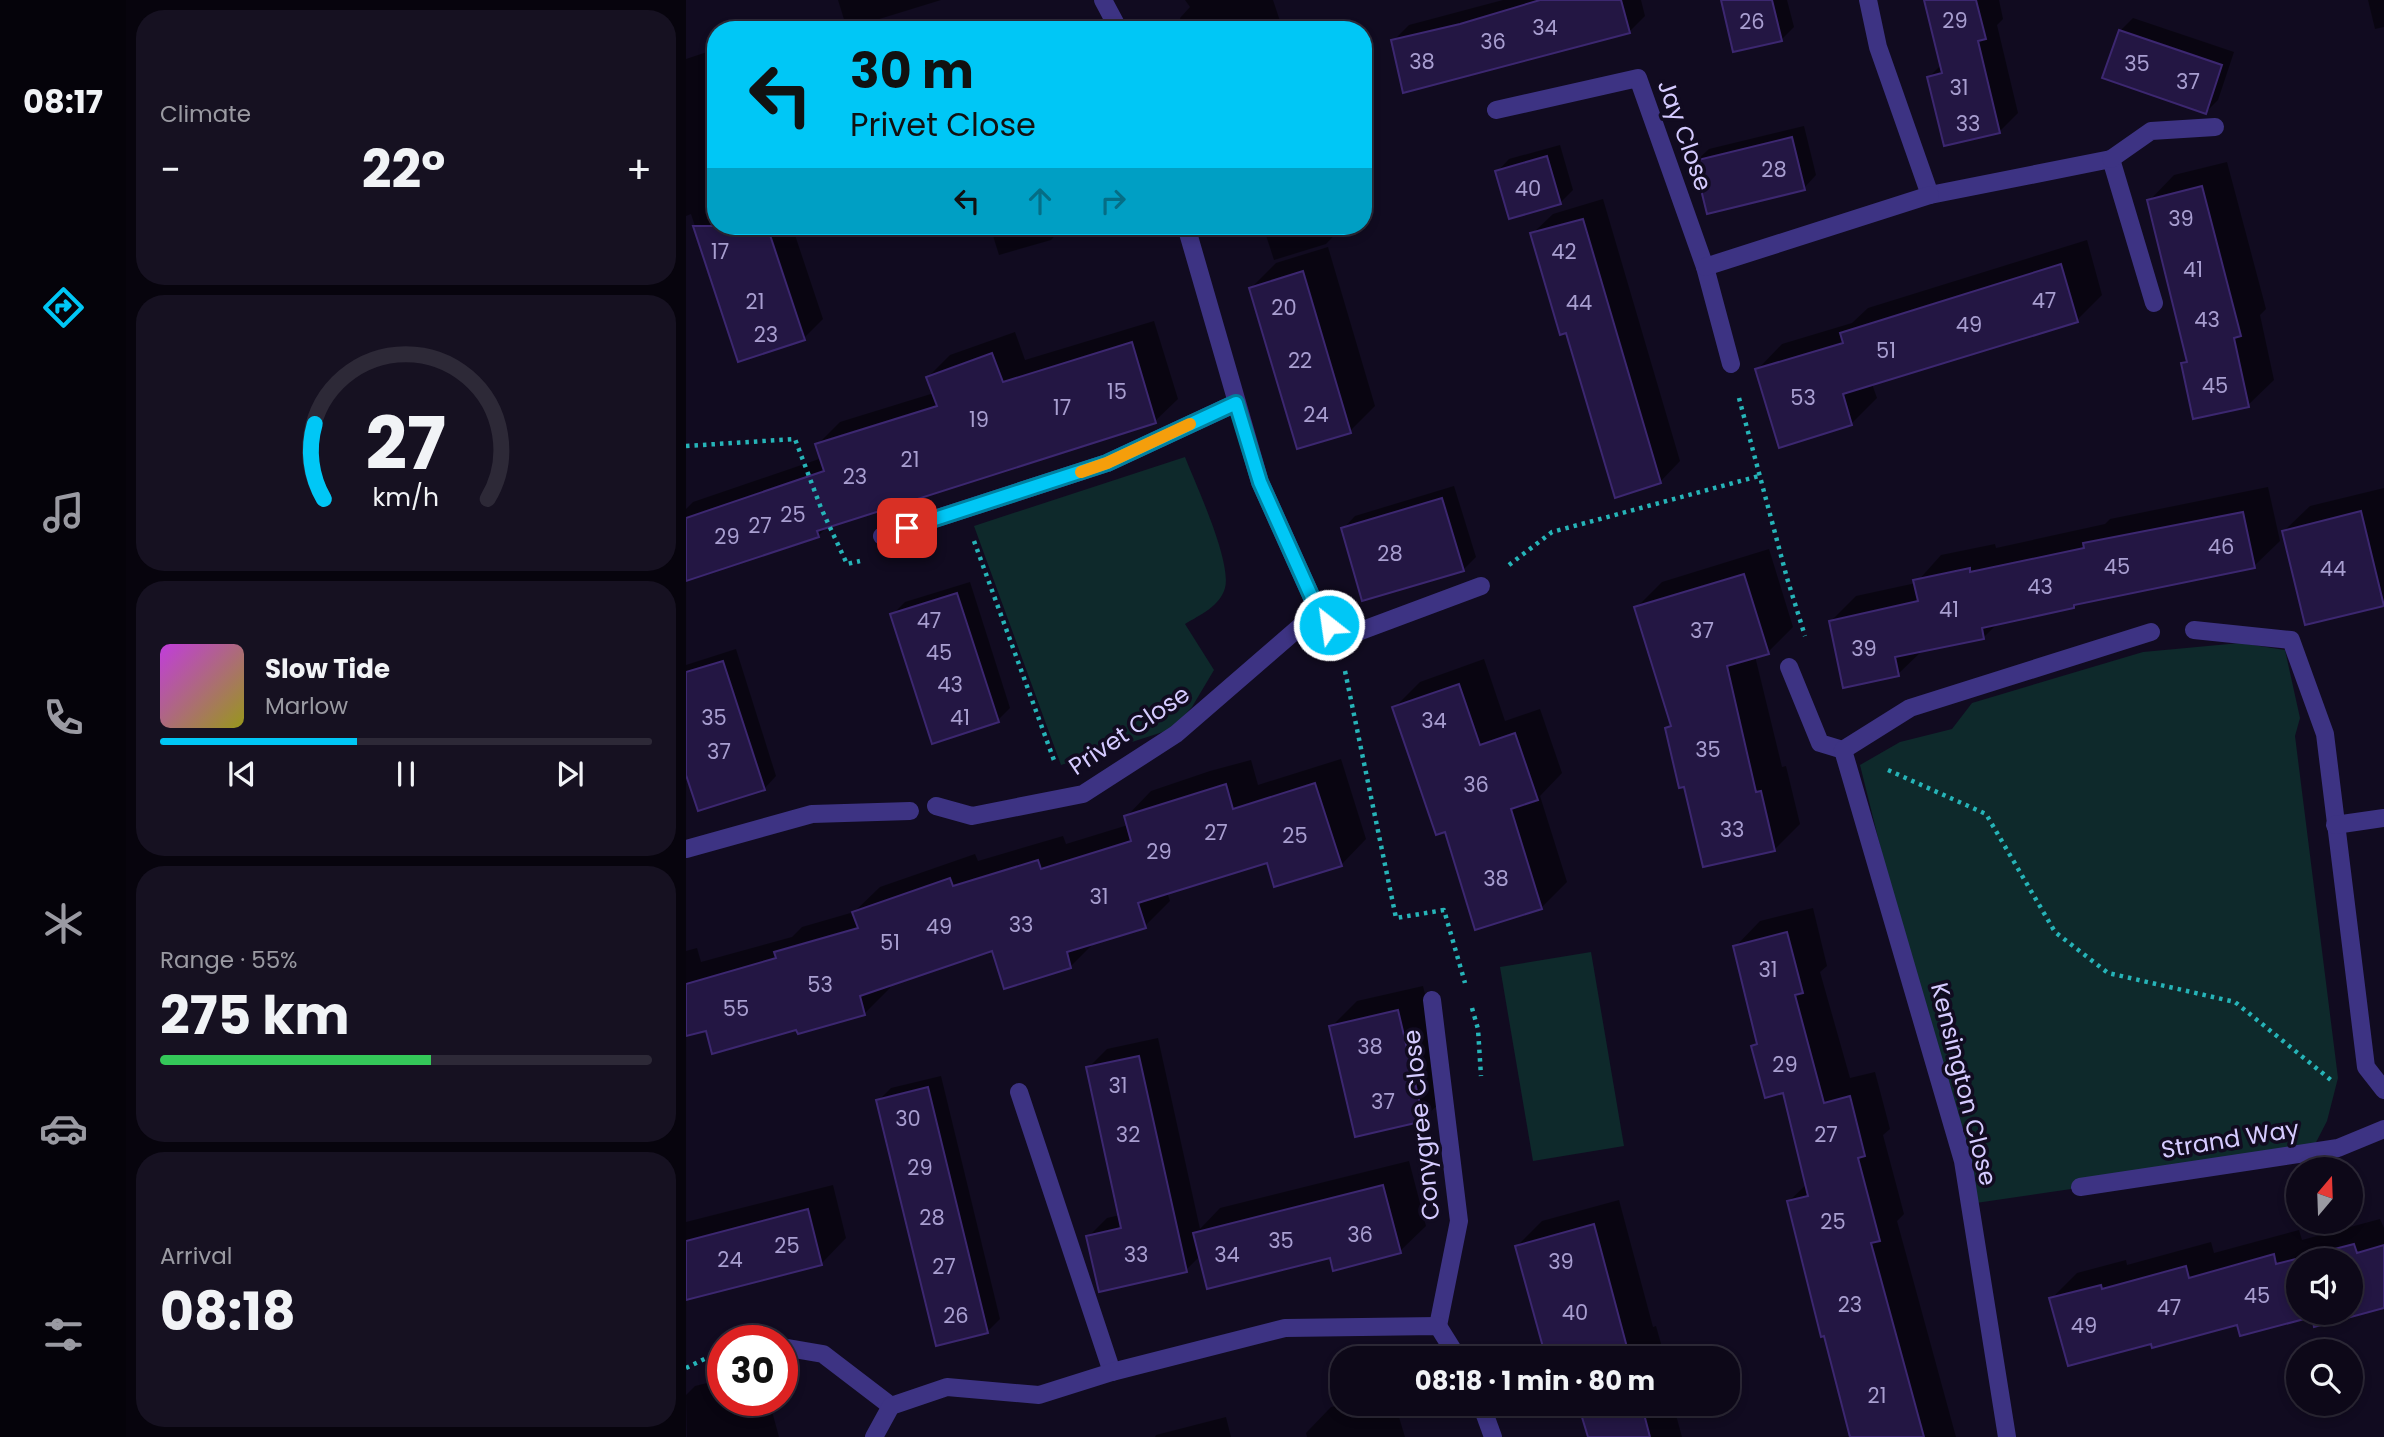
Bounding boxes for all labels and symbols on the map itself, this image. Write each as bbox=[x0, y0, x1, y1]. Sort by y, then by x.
house number: 29 bbox=[1942, 6, 1968, 35]
house number: 26 bbox=[1739, 7, 1765, 36]
house number: 34 bbox=[1532, 13, 1558, 42]
house number: 36 bbox=[1480, 27, 1506, 56]
house number: 38 bbox=[1409, 47, 1435, 76]
house number: 35 bbox=[2124, 49, 2150, 78]
house number: 37 bbox=[2176, 67, 2200, 96]
house number: 31 bbox=[1949, 73, 1969, 102]
street label: Jay Close bbox=[1650, 75, 1720, 195]
house number: 33 bbox=[1956, 109, 1980, 138]
house number: 28 bbox=[1761, 155, 1787, 184]
house number: 40 bbox=[1515, 174, 1541, 203]
house number: 39 bbox=[2168, 204, 2194, 233]
house number: 17 bbox=[711, 237, 729, 266]
house number: 42 bbox=[1551, 237, 1577, 266]
house number: 41 bbox=[2183, 255, 2203, 284]
house number: 47 bbox=[2032, 286, 2056, 315]
house number: 21 bbox=[746, 287, 764, 316]
house number: 44 bbox=[1566, 288, 1592, 317]
house number: 20 bbox=[1271, 293, 1297, 322]
house number: 43 bbox=[2194, 305, 2220, 334]
house number: 49 bbox=[1956, 310, 1982, 339]
house number: 23 bbox=[754, 320, 778, 349]
house number: 51 bbox=[1876, 336, 1896, 365]
house number: 22 bbox=[1288, 346, 1312, 375]
house number: 45 bbox=[2202, 371, 2228, 400]
house number: 15 bbox=[1107, 377, 1127, 406]
house number: 53 bbox=[1790, 383, 1816, 412]
house number: 17 bbox=[1053, 393, 1071, 422]
house number: 24 bbox=[1303, 400, 1329, 429]
house number: 19 bbox=[969, 405, 989, 434]
house number: 21 bbox=[901, 445, 919, 474]
house number: 23 bbox=[843, 462, 867, 491]
pin bbox=[877, 498, 937, 558]
house number: 25 bbox=[780, 500, 806, 529]
house number: 27 bbox=[748, 511, 772, 540]
house number: 29 bbox=[714, 522, 740, 551]
house number: 46 bbox=[2208, 532, 2234, 561]
house number: 28 bbox=[1377, 539, 1403, 568]
house number: 45 bbox=[2104, 552, 2130, 581]
house number: 44 bbox=[2320, 554, 2346, 583]
house number: 43 bbox=[2027, 572, 2053, 601]
position arrow bbox=[1292, 588, 1366, 662]
house number: 41 bbox=[1939, 595, 1959, 624]
house number: 47 bbox=[917, 606, 941, 635]
house number: 37 bbox=[1690, 616, 1714, 645]
house number: 39 bbox=[1851, 634, 1877, 663]
house number: 45 bbox=[926, 638, 952, 667]
house number: 43 bbox=[937, 670, 963, 699]
street label: Privet Close bbox=[1062, 677, 1196, 783]
house number: 35 bbox=[701, 703, 727, 732]
house number: 41 bbox=[950, 703, 970, 732]
house number: 34 bbox=[1421, 706, 1447, 735]
house number: 35 bbox=[1695, 735, 1721, 764]
house number: 37 bbox=[707, 737, 731, 766]
house number: 36 bbox=[1463, 770, 1489, 799]
house number: 33 bbox=[1720, 815, 1744, 844]
house number: 27 bbox=[1204, 818, 1228, 847]
house number: 25 bbox=[1282, 821, 1308, 850]
house number: 29 bbox=[1146, 837, 1172, 866]
house number: 38 bbox=[1483, 864, 1509, 893]
house number: 31 bbox=[1089, 882, 1109, 911]
house number: 33 bbox=[1009, 910, 1033, 939]
house number: 49 bbox=[926, 912, 952, 941]
house number: 51 bbox=[880, 928, 900, 957]
house number: 31 bbox=[1758, 955, 1778, 984]
house number: 53 bbox=[807, 970, 833, 999]
street label: Kensington Close bbox=[1923, 979, 2005, 1189]
house number: 55 bbox=[723, 994, 749, 1023]
street label: Conygree Close bbox=[1395, 1028, 1447, 1222]
house number: 38 bbox=[1357, 1032, 1383, 1061]
house number: 29 bbox=[1772, 1050, 1798, 1079]
house number: 31 bbox=[1108, 1071, 1128, 1100]
house number: 37 bbox=[1371, 1087, 1395, 1116]
house number: 30 bbox=[895, 1104, 921, 1133]
street label: Strand Way bbox=[2159, 1112, 2302, 1166]
house number: 32 bbox=[1116, 1120, 1140, 1149]
house number: 27 bbox=[1814, 1120, 1838, 1149]
house number: 29 bbox=[907, 1153, 933, 1182]
north arrow bbox=[2286, 1157, 2362, 1234]
house number: 28 bbox=[919, 1203, 945, 1232]
house number: 25 bbox=[1820, 1207, 1846, 1236]
house number: 36 bbox=[1347, 1220, 1373, 1249]
house number: 35 bbox=[1268, 1226, 1294, 1255]
house number: 25 bbox=[774, 1231, 800, 1260]
house number: 33 bbox=[1124, 1240, 1148, 1269]
house number: 34 bbox=[1214, 1240, 1240, 1269]
house number: 24 bbox=[717, 1245, 743, 1274]
house number: 39 bbox=[1548, 1247, 1574, 1276]
house number: 27 bbox=[932, 1252, 956, 1281]
house number: 45 bbox=[2244, 1281, 2270, 1310]
house number: 23 bbox=[1838, 1290, 1862, 1319]
house number: 47 bbox=[2157, 1293, 2181, 1322]
house number: 40 bbox=[1562, 1298, 1588, 1327]
house number: 26 bbox=[943, 1301, 969, 1330]
house number: 49 bbox=[2071, 1311, 2097, 1340]
speed limit sign: 30 bbox=[707, 1325, 798, 1416]
house number: 21 bbox=[1868, 1381, 1886, 1410]

